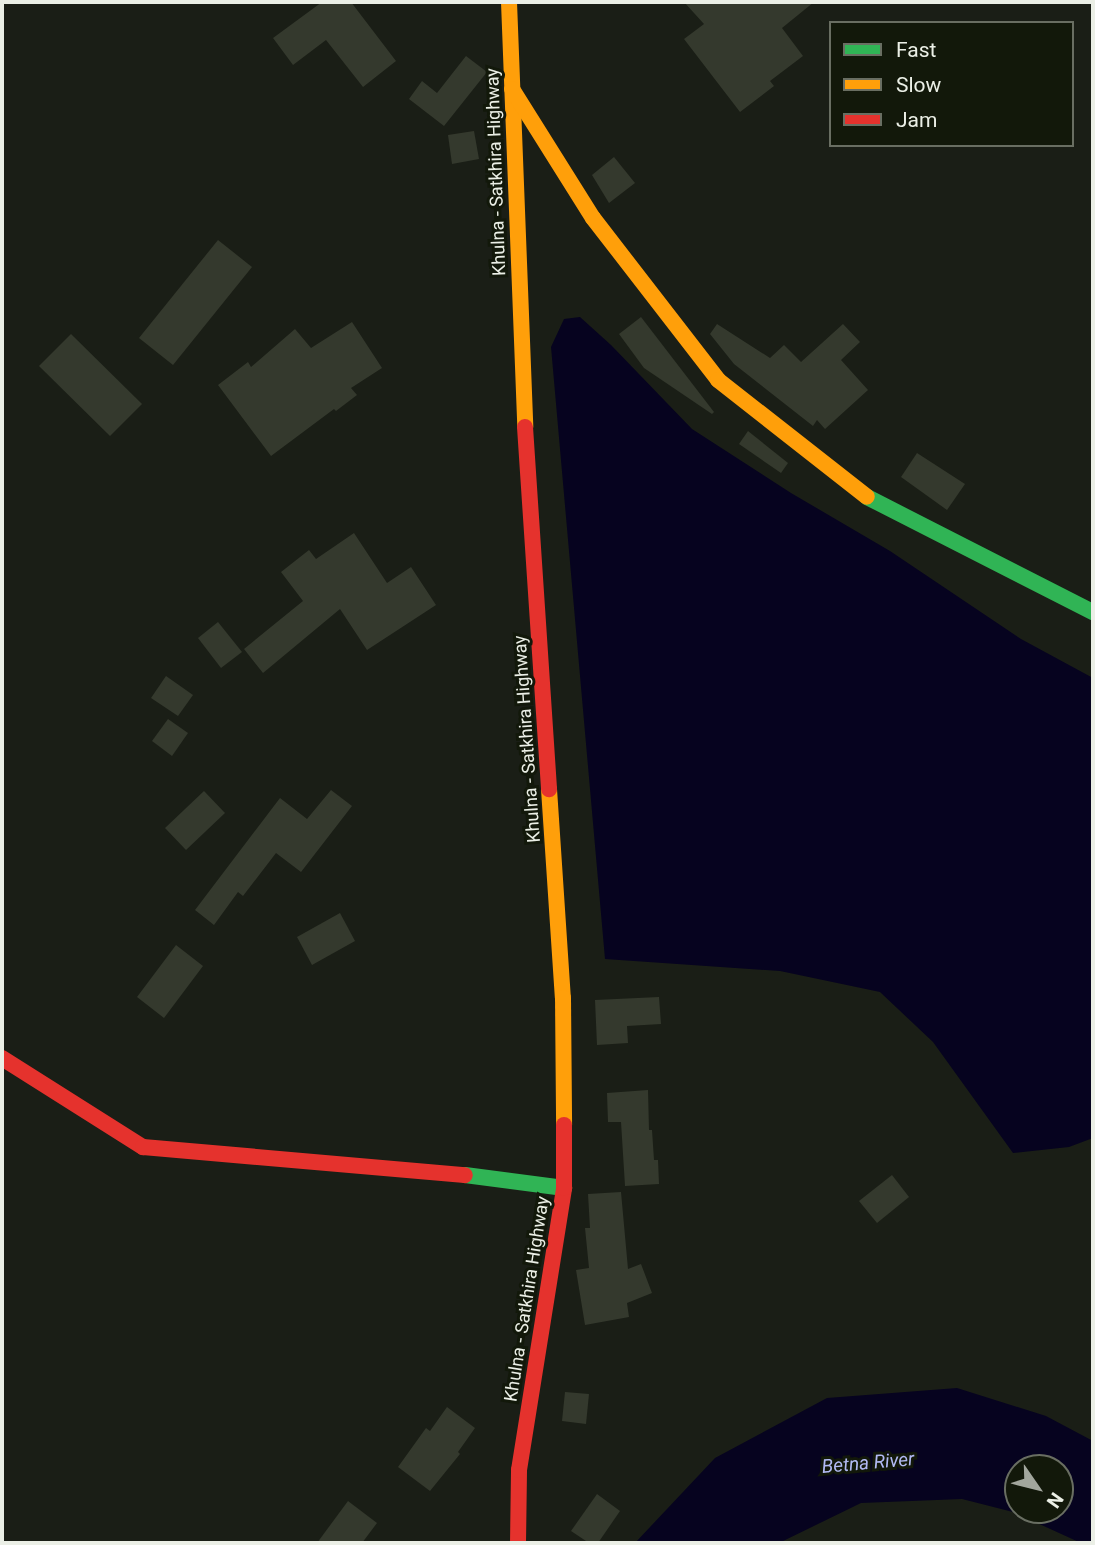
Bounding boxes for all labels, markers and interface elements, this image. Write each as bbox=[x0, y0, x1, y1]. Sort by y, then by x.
legend bbox=[829, 21, 1074, 147]
text: Fast bbox=[896, 38, 936, 62]
street label: Khulna - Satkhira Highway bbox=[482, 68, 510, 276]
text: Slow bbox=[896, 73, 941, 97]
text: Jam bbox=[896, 108, 937, 132]
street label: Khulna - Satkhira Highway bbox=[509, 635, 545, 843]
street label: Khulna - Satkhira Highway bbox=[500, 1195, 554, 1403]
water label: Betna River bbox=[821, 1448, 915, 1478]
north arrow bbox=[1004, 1454, 1074, 1524]
text: N bbox=[1042, 1488, 1068, 1512]

